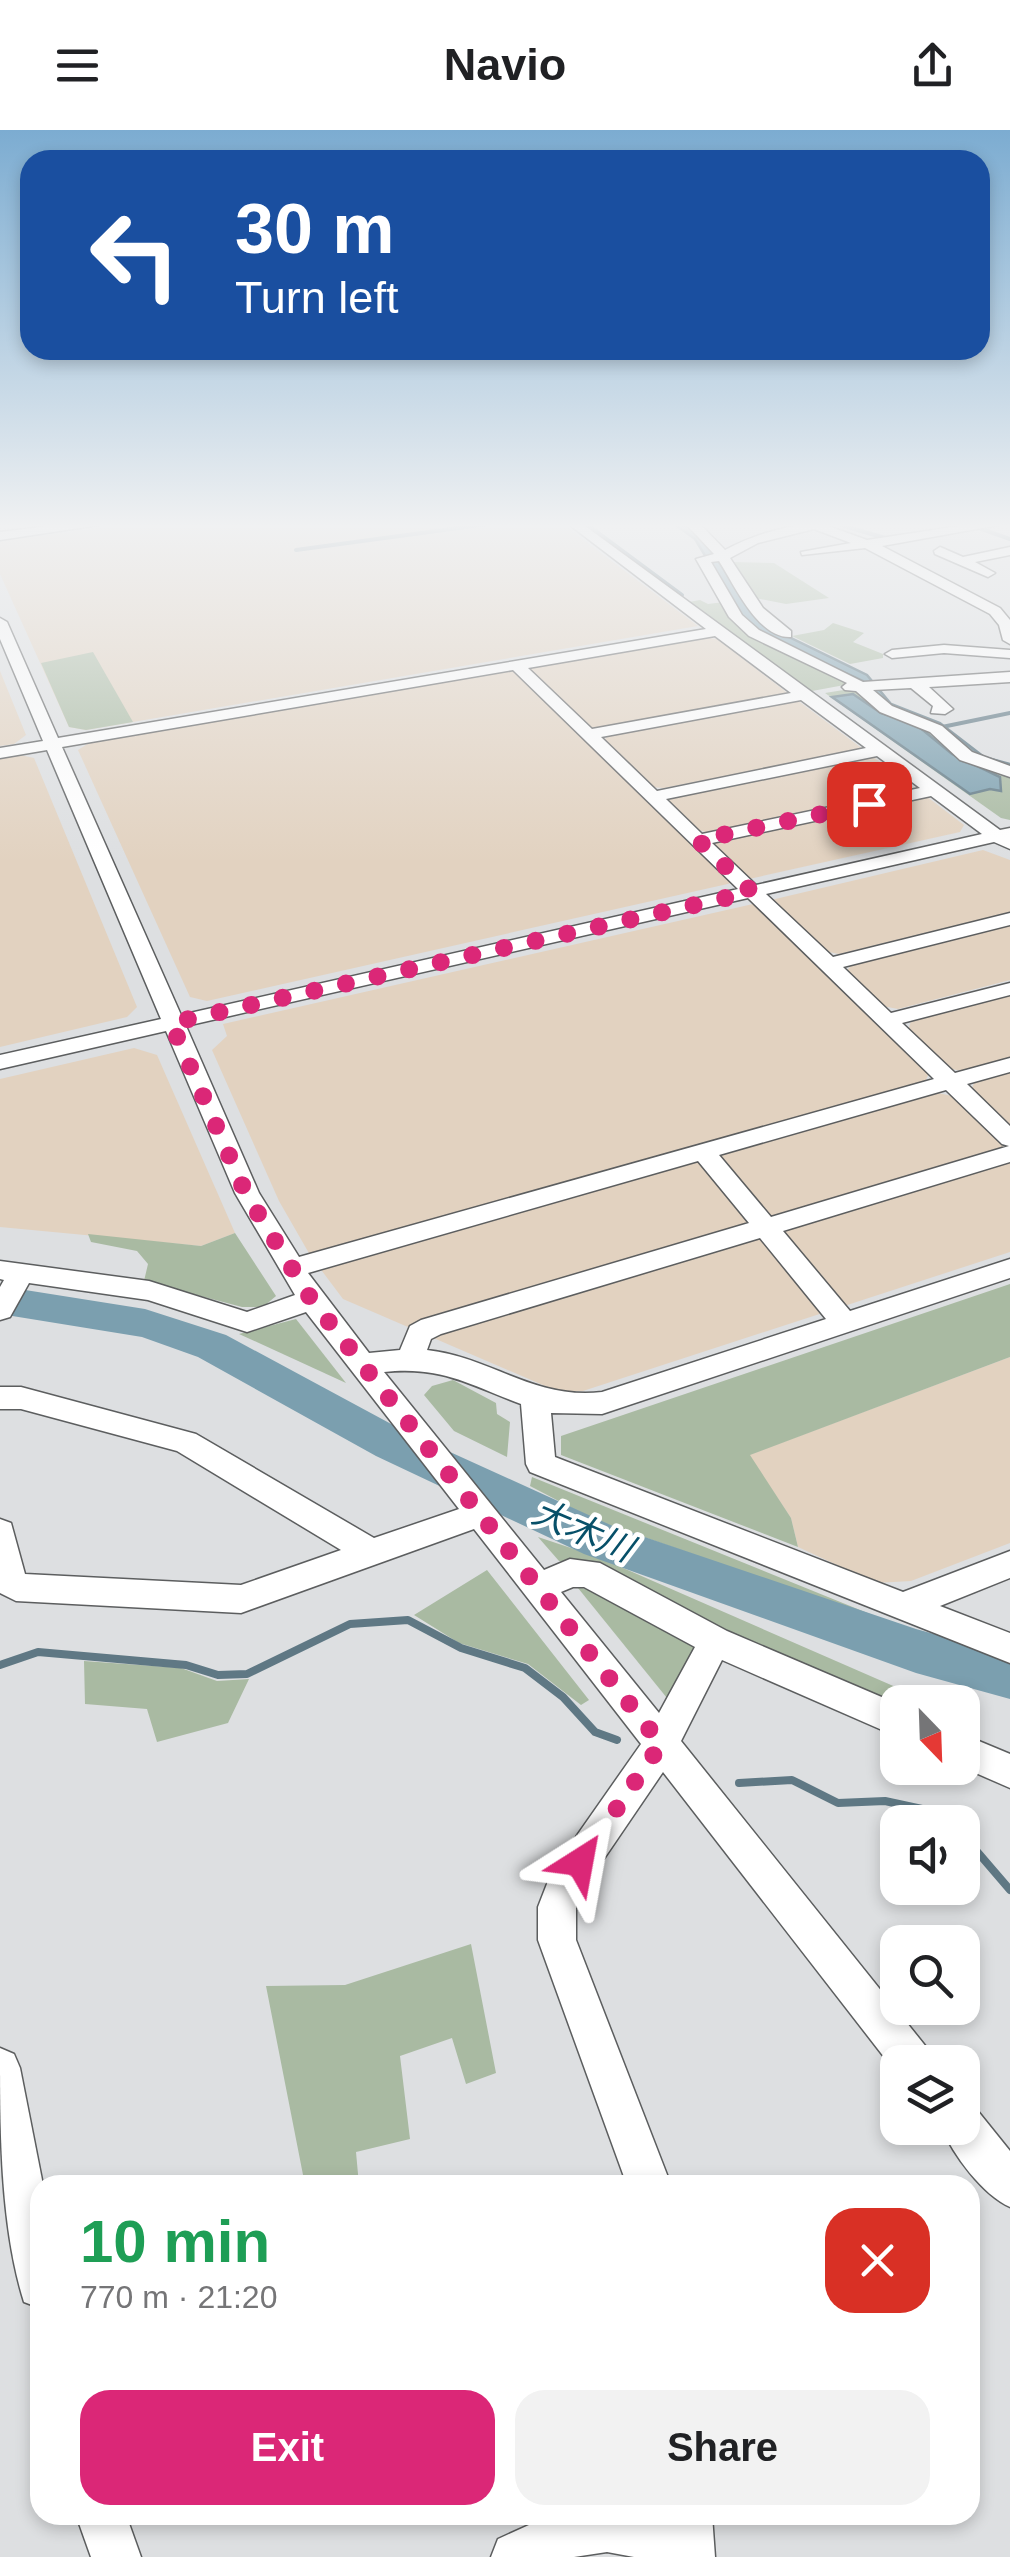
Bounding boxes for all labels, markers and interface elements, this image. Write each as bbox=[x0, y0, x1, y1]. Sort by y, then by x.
icon: menu bbox=[50, 38, 105, 93]
icon: share bbox=[905, 38, 960, 93]
text: Navio bbox=[444, 39, 566, 90]
icon: left bbox=[70, 190, 200, 320]
text: 30 m bbox=[235, 190, 395, 268]
text: Turn left bbox=[235, 272, 398, 323]
pin bbox=[827, 762, 912, 847]
icon: arrive bbox=[842, 777, 897, 832]
water label: 大木川 bbox=[527, 1492, 643, 1570]
north arrow bbox=[880, 1685, 980, 1785]
map controls bbox=[880, 1685, 980, 2145]
button: sound bbox=[880, 1805, 980, 1905]
position arrow bbox=[528, 1810, 632, 1914]
button: search bbox=[880, 1925, 980, 2025]
button: layers bbox=[880, 2045, 980, 2145]
text: 10 min bbox=[80, 2208, 270, 2275]
button: close bbox=[825, 2208, 930, 2313]
text: 770 m · 21:20 bbox=[80, 2279, 277, 2315]
button: Exit bbox=[80, 2390, 495, 2505]
button: Share bbox=[515, 2390, 930, 2505]

